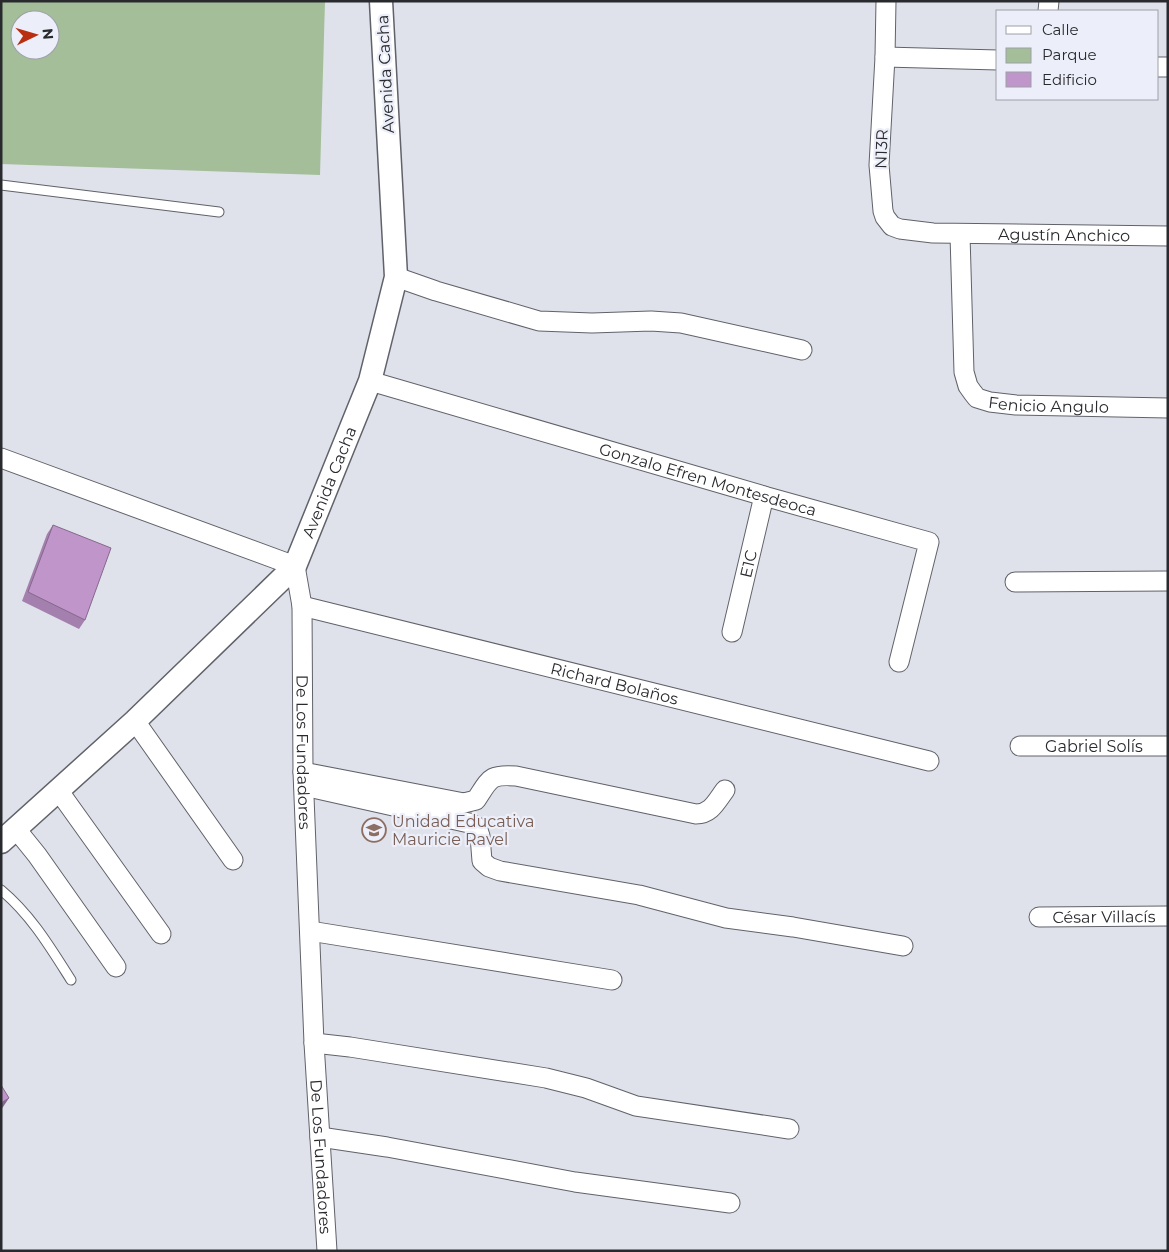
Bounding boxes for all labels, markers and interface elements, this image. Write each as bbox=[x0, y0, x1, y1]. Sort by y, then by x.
north arrow bbox=[10, 10, 60, 60]
legend bbox=[996, 10, 1159, 100]
street label: Avenida Cacha bbox=[373, 14, 398, 134]
text: Calle bbox=[1042, 20, 1079, 39]
text: N bbox=[38, 27, 57, 40]
text: Parque bbox=[1042, 45, 1097, 64]
text: Edificio bbox=[1042, 70, 1097, 89]
street label: N13R bbox=[871, 129, 892, 169]
street label: Agustín Anchico bbox=[998, 225, 1130, 246]
street label: Fenicio Angulo bbox=[987, 393, 1109, 417]
street label: Avenida Cacha bbox=[298, 424, 361, 541]
street label: Gonzalo Efren Montesdeoca bbox=[597, 439, 819, 520]
street label: E1C bbox=[736, 548, 761, 580]
street label: Richard Bolaños bbox=[549, 659, 680, 709]
street label: De Los Fundadores bbox=[292, 675, 314, 830]
street label: Gabriel Solís bbox=[1045, 737, 1143, 756]
place label: Unidad Educativa Mauricie Ravel bbox=[392, 812, 534, 849]
school or university icon: Unidad Educativa Mauricie Ravel bbox=[361, 817, 387, 843]
street label: César Villacís bbox=[1053, 907, 1156, 927]
street label: De Los Fundadores bbox=[306, 1079, 335, 1235]

